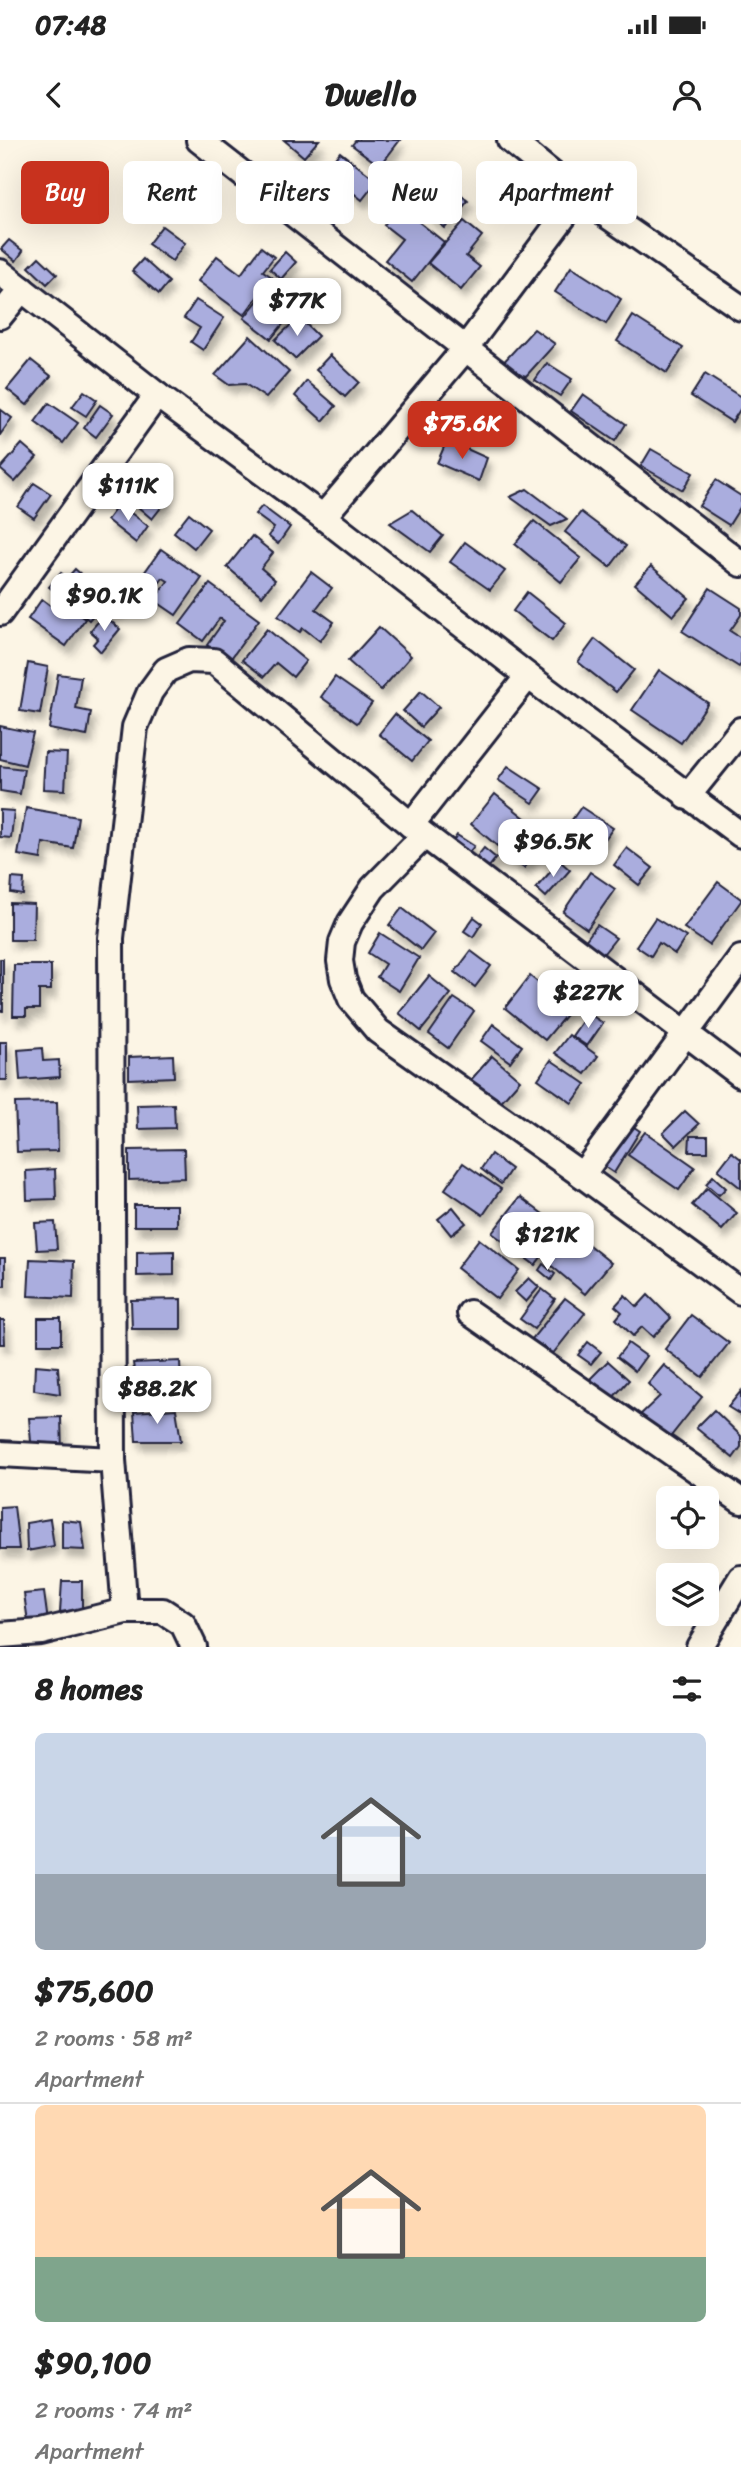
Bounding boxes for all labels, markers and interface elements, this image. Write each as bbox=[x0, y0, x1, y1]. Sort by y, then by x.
text: 07:48 bbox=[35, 2, 106, 48]
text: Dwello bbox=[324, 66, 417, 123]
icon: back bbox=[35, 76, 73, 114]
icon: person bbox=[668, 76, 706, 114]
chip: Buy bbox=[21, 161, 109, 224]
chip: Rent bbox=[123, 161, 222, 224]
chip: Filters bbox=[236, 161, 354, 224]
chip: New bbox=[368, 161, 462, 224]
chip: Apartment bbox=[476, 161, 637, 224]
pin: $77K bbox=[256, 278, 338, 338]
text: $77K bbox=[269, 280, 325, 321]
pin: $75.6K bbox=[405, 402, 519, 461]
text: $75.6K bbox=[424, 403, 500, 444]
pin: $111K bbox=[79, 464, 177, 523]
text: $111K bbox=[98, 465, 158, 506]
pin: $90.1K bbox=[47, 574, 161, 633]
text: $90.1K bbox=[67, 575, 141, 616]
pin: $96.5K bbox=[496, 820, 610, 879]
text: $96.5K bbox=[514, 821, 592, 862]
pin: $227K bbox=[539, 970, 637, 1030]
text: $227K bbox=[553, 972, 623, 1013]
pin: $121K bbox=[498, 1212, 596, 1272]
text: $121K bbox=[516, 1214, 578, 1255]
pin: $88.2K bbox=[100, 1366, 214, 1426]
text: $88.2K bbox=[118, 1368, 196, 1409]
map controls bbox=[656, 1486, 719, 1626]
button: locate bbox=[656, 1486, 719, 1549]
button: layers bbox=[656, 1563, 719, 1626]
text: 8 homes bbox=[35, 1662, 143, 1716]
icon: filters bbox=[668, 1670, 706, 1708]
icon: home bbox=[308, 1779, 434, 1905]
text: $75,600 bbox=[35, 1964, 154, 2018]
text: 2 rooms · 58 m² bbox=[35, 2018, 193, 2059]
text: Apartment bbox=[35, 2059, 144, 2100]
icon: home bbox=[308, 2151, 434, 2277]
text: $90,100 bbox=[35, 2336, 151, 2390]
text: 2 rooms · 74 m² bbox=[35, 2390, 192, 2431]
text: Apartment bbox=[35, 2431, 144, 2472]

